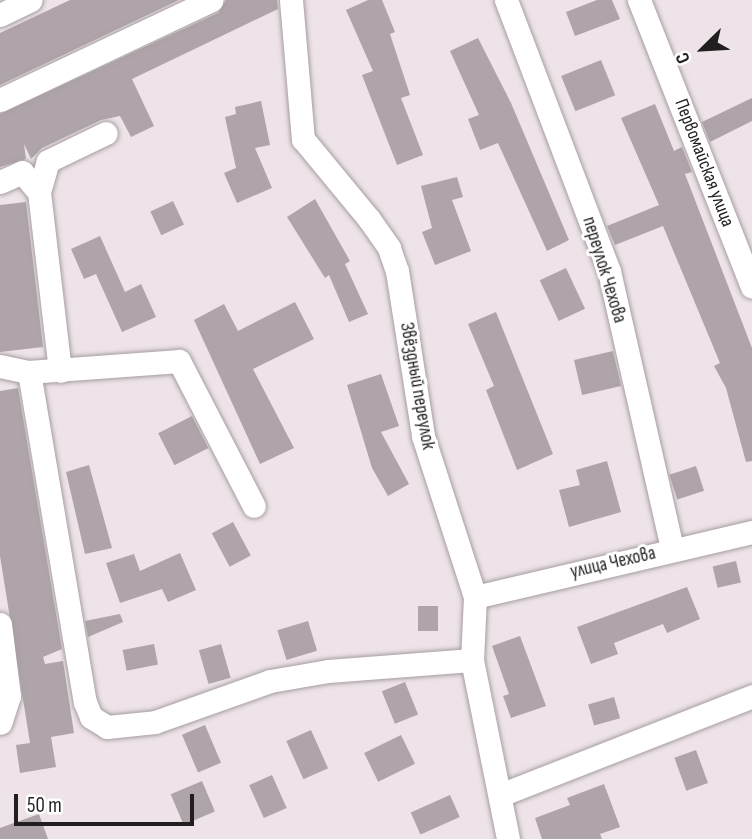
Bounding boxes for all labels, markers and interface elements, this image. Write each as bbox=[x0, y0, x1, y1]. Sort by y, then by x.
north arrow bbox=[668, 14, 738, 84]
text: С bbox=[671, 49, 696, 67]
street label: Первомайская улица bbox=[669, 96, 739, 230]
street label: переулок Чехова bbox=[577, 214, 631, 326]
street label: Звёздный переулок bbox=[395, 321, 439, 451]
street label: улица Чехова bbox=[568, 542, 658, 584]
scale bar bbox=[18, 780, 198, 824]
text: 50 m bbox=[27, 793, 62, 818]

